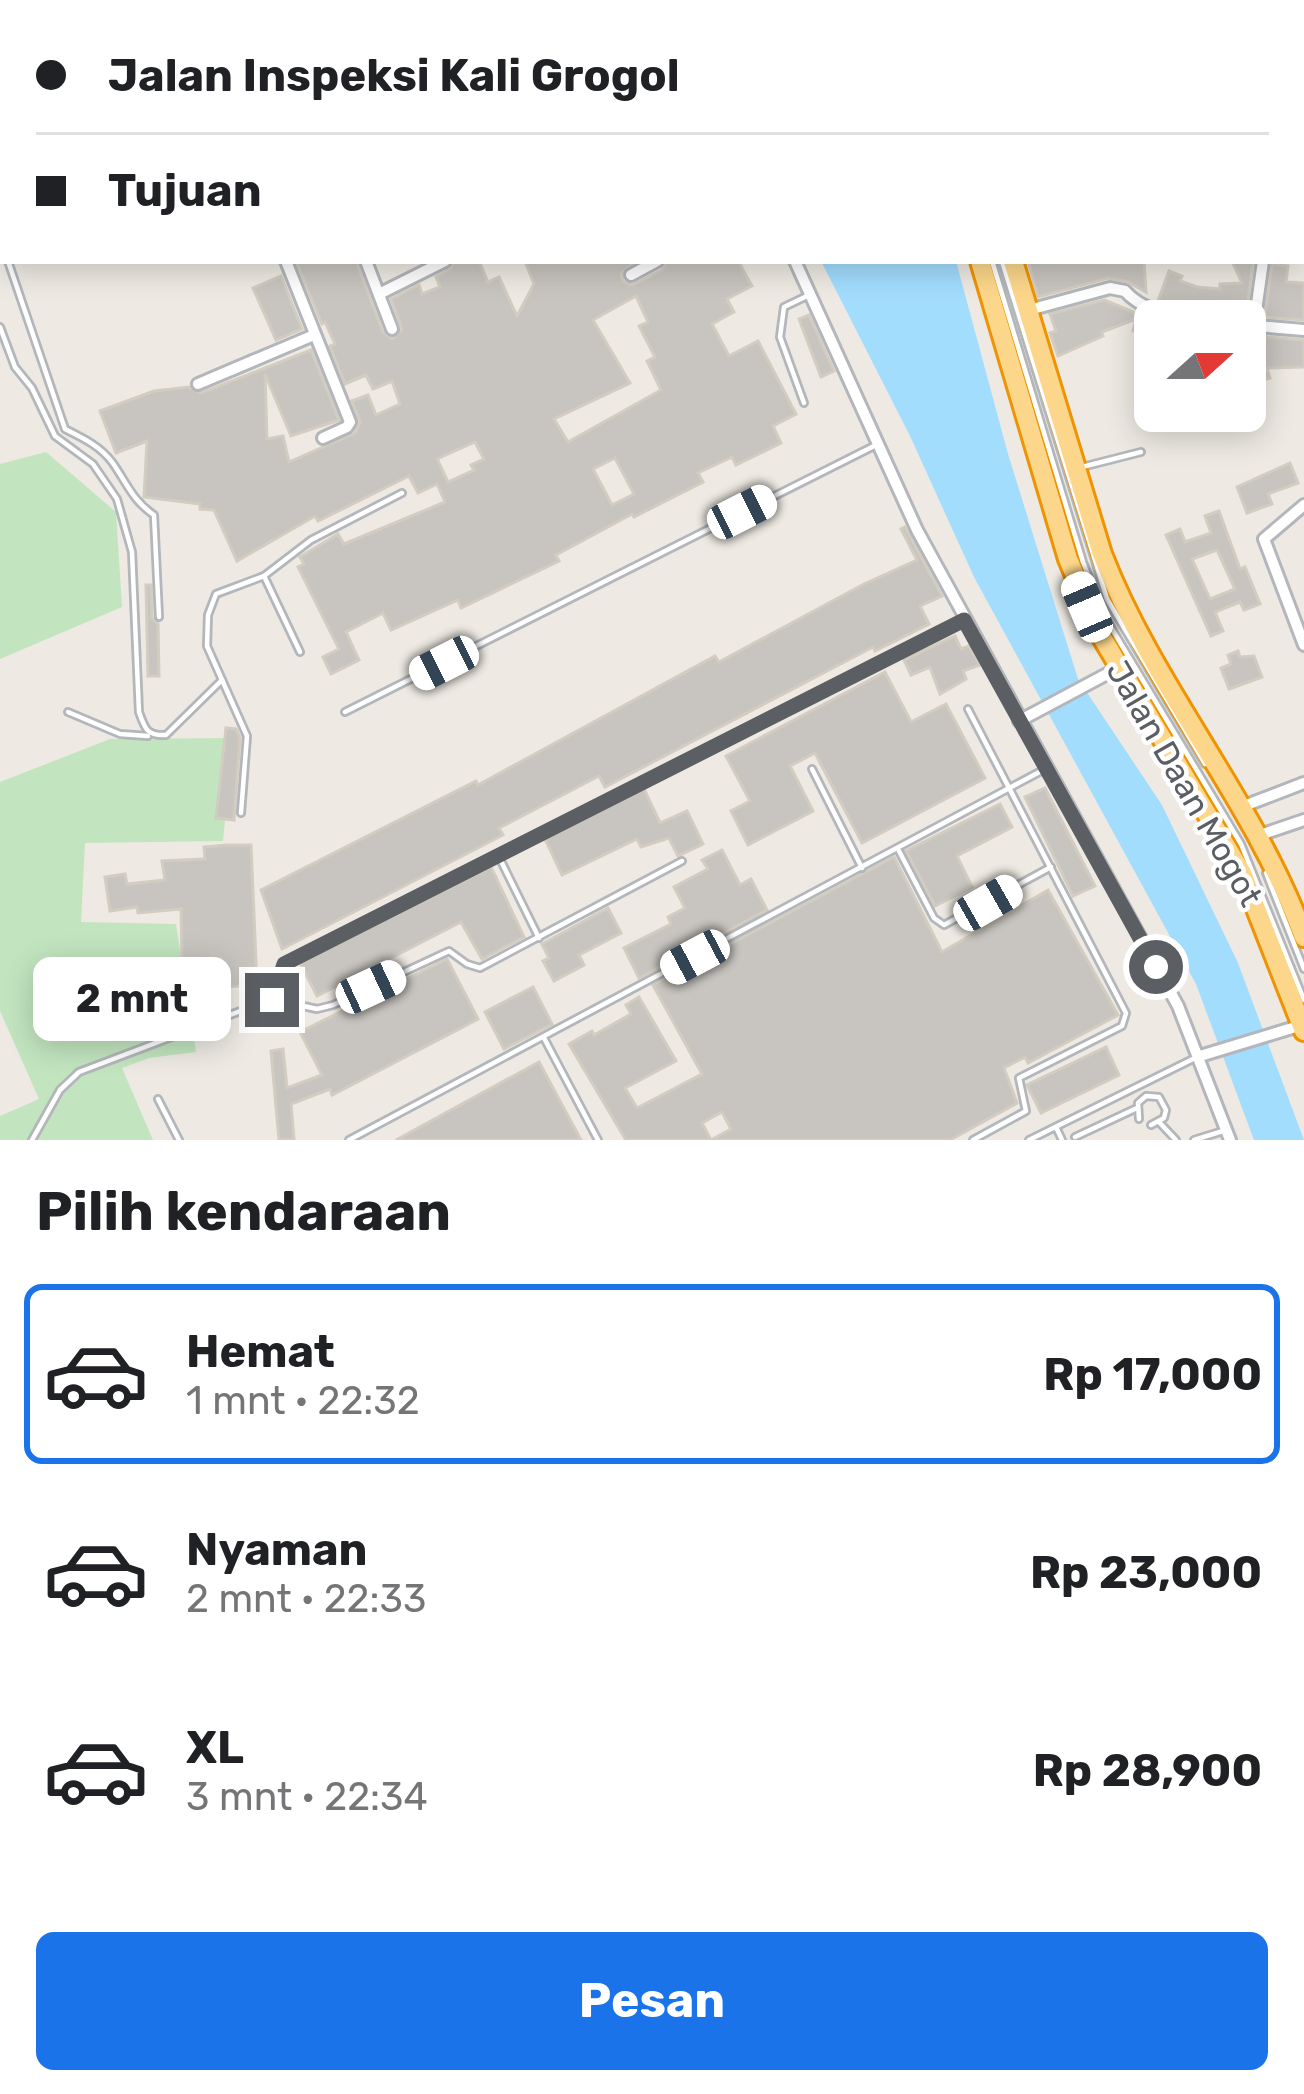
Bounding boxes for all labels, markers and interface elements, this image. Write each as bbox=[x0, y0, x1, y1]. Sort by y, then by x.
text: Jalan Inspeksi Kali Grogol bbox=[108, 49, 680, 102]
text: Tujuan bbox=[108, 164, 262, 217]
north arrow bbox=[1134, 300, 1266, 432]
map controls bbox=[1134, 300, 1266, 432]
car bbox=[702, 480, 782, 544]
car bbox=[1056, 567, 1118, 647]
car bbox=[404, 631, 484, 695]
street label: Jalan Daan Mogot bbox=[1098, 654, 1271, 913]
car bbox=[948, 869, 1028, 937]
car bbox=[655, 924, 735, 990]
route start bbox=[1129, 940, 1183, 994]
car bbox=[331, 955, 411, 1019]
callout: 2 mnt bbox=[32, 958, 230, 1042]
route end bbox=[245, 973, 299, 1027]
text: 2 mnt bbox=[76, 976, 188, 1022]
text: Pilih kendaraan bbox=[36, 1180, 451, 1244]
icon: car bbox=[42, 1320, 150, 1428]
text: Hemat bbox=[186, 1325, 335, 1378]
text: Rp 17,000 bbox=[1043, 1348, 1262, 1401]
text: 1 mnt · 22:32 bbox=[186, 1378, 420, 1424]
icon: car bbox=[42, 1518, 150, 1626]
text: Nyaman bbox=[186, 1523, 367, 1576]
text: Rp 23,000 bbox=[1030, 1546, 1262, 1599]
text: 2 mnt · 22:33 bbox=[186, 1576, 426, 1622]
icon: car bbox=[42, 1716, 150, 1824]
text: XL bbox=[186, 1721, 244, 1774]
text: Rp 28,900 bbox=[1033, 1744, 1262, 1797]
text: 3 mnt · 22:34 bbox=[186, 1774, 428, 1820]
button: Pesan bbox=[36, 1932, 1268, 2070]

